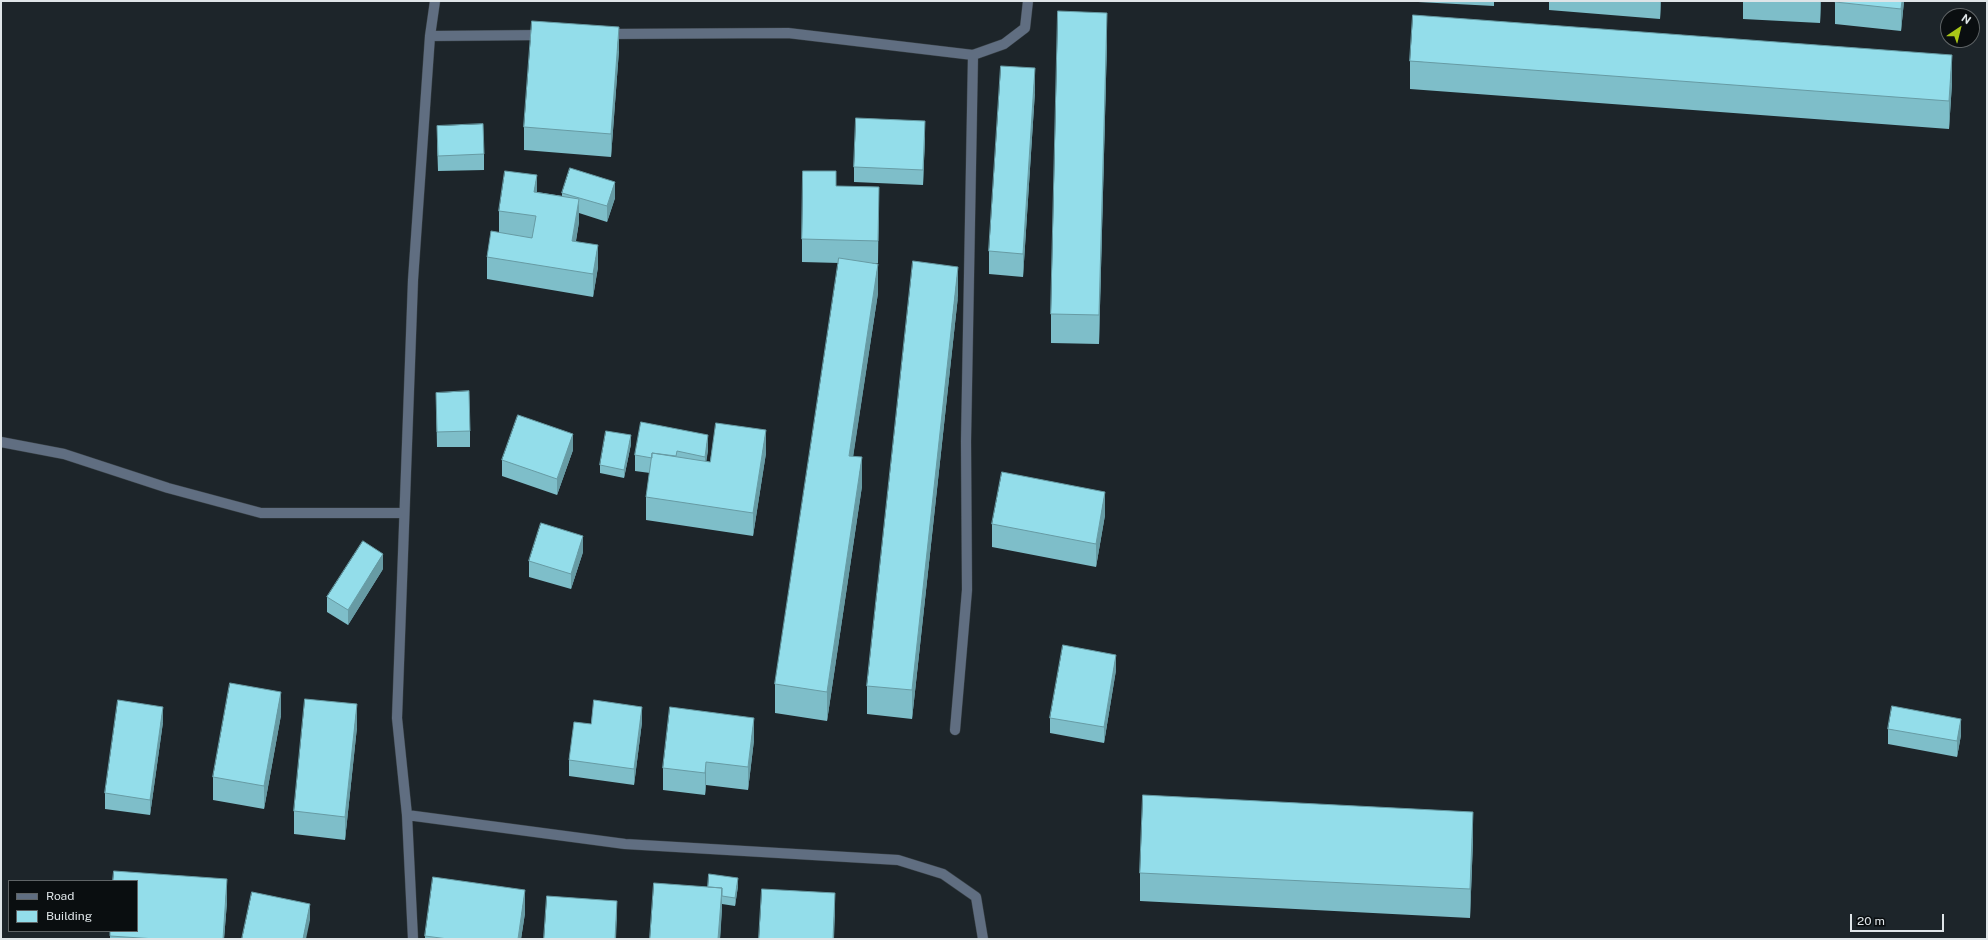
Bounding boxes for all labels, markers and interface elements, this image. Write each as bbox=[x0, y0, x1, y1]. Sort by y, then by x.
north arrow bbox=[1940, 8, 1980, 48]
text: N bbox=[1959, 12, 1973, 26]
legend bbox=[8, 880, 138, 932]
text: Road bbox=[46, 889, 74, 903]
scale bar bbox=[1852, 906, 1946, 932]
text: Building bbox=[46, 909, 92, 923]
text: 20 m bbox=[1857, 914, 1885, 928]

